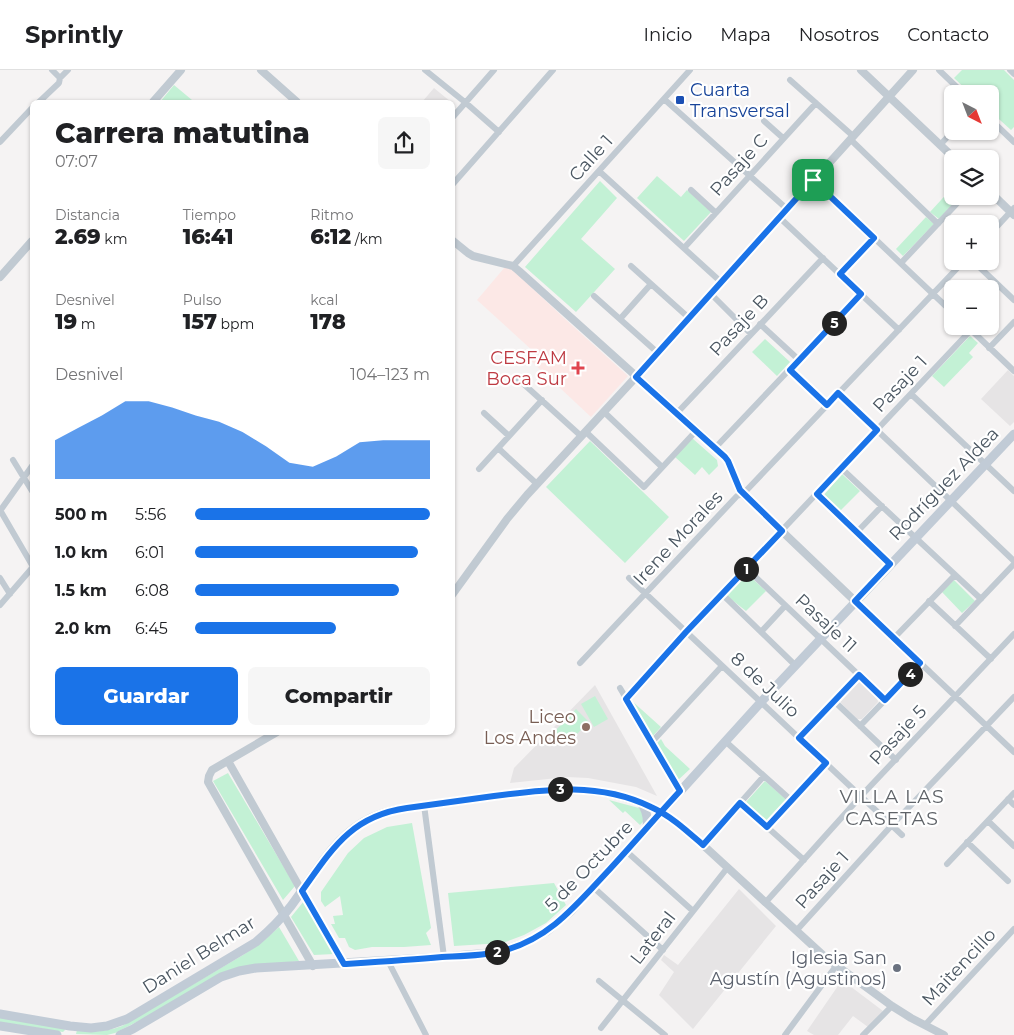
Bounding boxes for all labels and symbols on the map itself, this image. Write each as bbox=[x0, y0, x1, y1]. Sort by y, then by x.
place label: Cuarta Transversal bbox=[690, 79, 790, 122]
north arrow bbox=[944, 85, 999, 140]
marker: Cuarta Transversal bbox=[674, 94, 686, 106]
street label: Pasaje C bbox=[705, 129, 773, 201]
street label: Calle 1 bbox=[564, 130, 618, 186]
pin bbox=[792, 159, 834, 201]
street label: Pasaje B bbox=[705, 289, 773, 361]
pin: 5 bbox=[822, 310, 846, 336]
place label: CESFAM Boca Sur bbox=[486, 347, 567, 390]
street label: Pasaje 1 bbox=[868, 351, 932, 417]
marker: CESFAM Boca Sur bbox=[571, 361, 585, 375]
street label: Rodríguez Aldea bbox=[884, 423, 1004, 545]
street label: Irene Morales bbox=[629, 486, 727, 590]
pin: 1 bbox=[734, 556, 758, 582]
street label: Pasaje 11 bbox=[791, 589, 861, 657]
street label: 8 de Julio bbox=[726, 648, 804, 722]
pin: 4 bbox=[898, 662, 922, 686]
street label: Pasaje 5 bbox=[865, 701, 931, 769]
place label: Liceo Los Andes bbox=[484, 706, 576, 749]
marker: Liceo Los Andes bbox=[580, 721, 592, 733]
pin: 3 bbox=[548, 776, 572, 802]
district label: VILLA LAS CASETAS bbox=[839, 785, 945, 830]
street label: 5 de Octubre bbox=[540, 816, 638, 916]
street label: Pasaje 1 bbox=[791, 847, 853, 913]
street label: Lateral bbox=[626, 907, 680, 969]
street label: Daniel Belmar bbox=[138, 911, 260, 999]
street label: Maitencillo bbox=[917, 924, 1001, 1010]
pin: 2 bbox=[484, 940, 510, 964]
place label: Iglesia San Agustín (Agustinos) bbox=[710, 947, 887, 990]
marker: Iglesia San Agustín (Agustinos) bbox=[891, 962, 903, 974]

